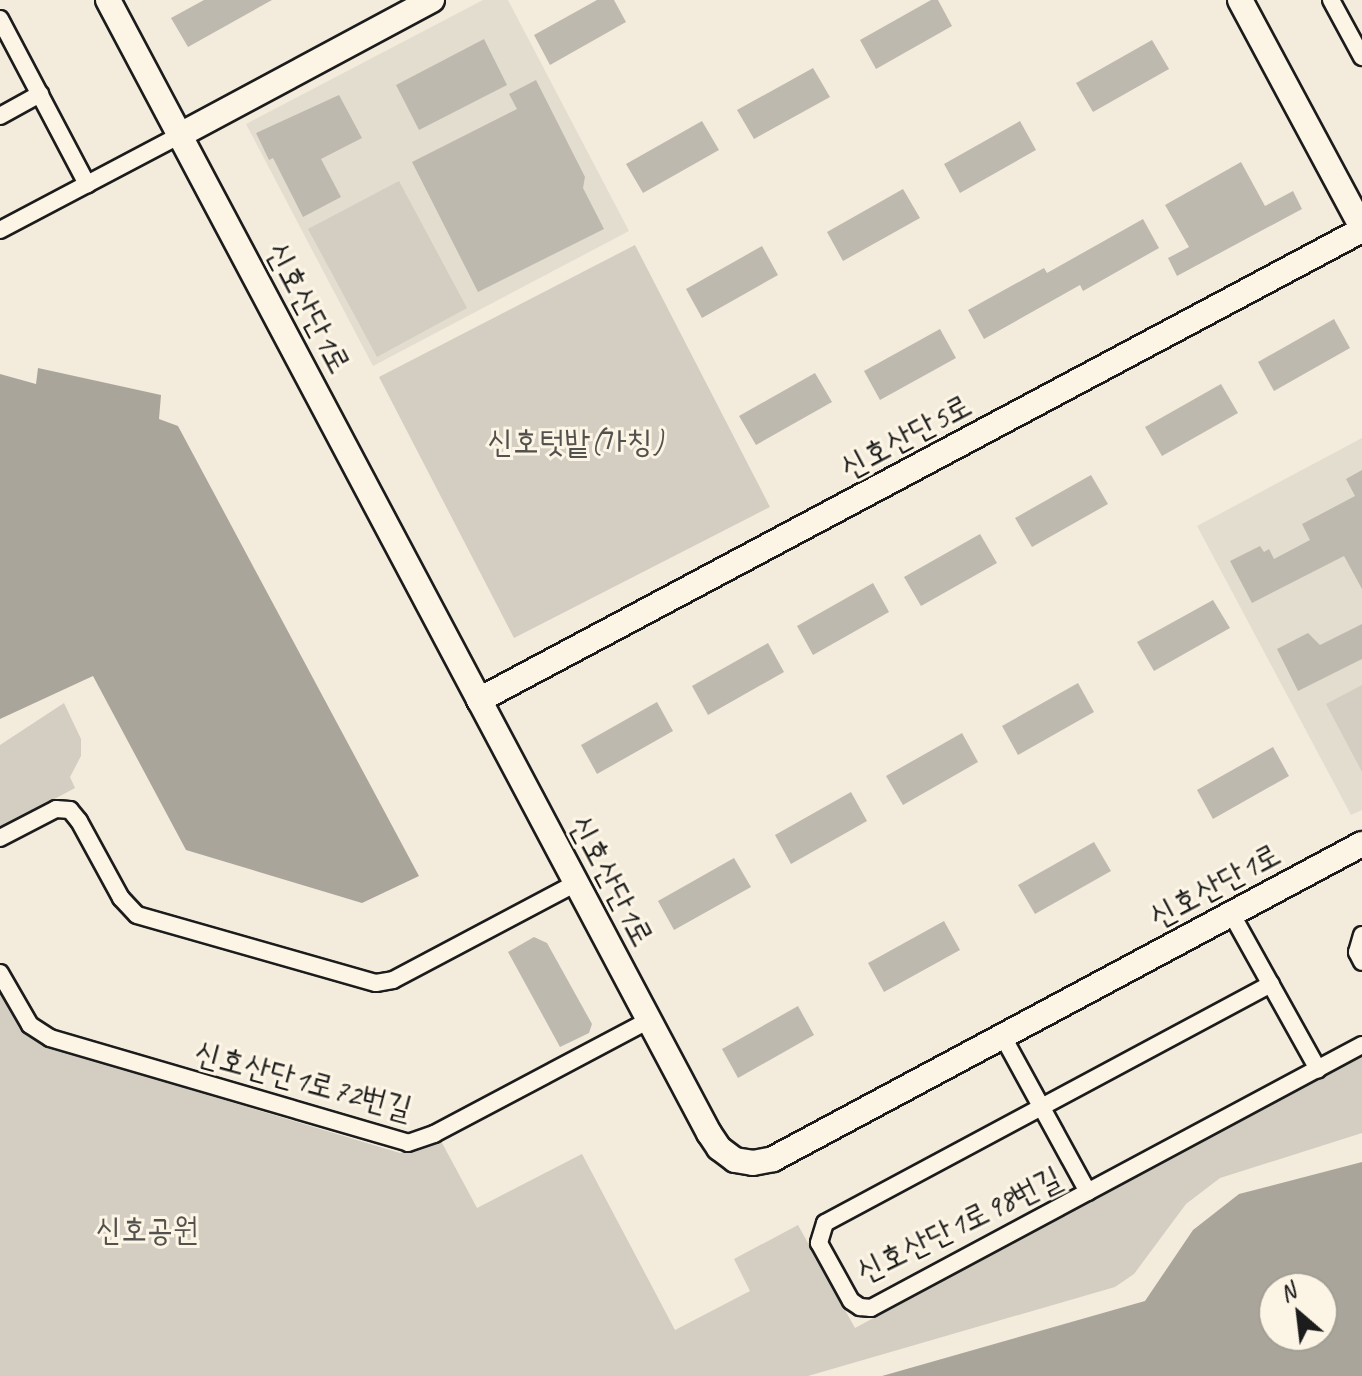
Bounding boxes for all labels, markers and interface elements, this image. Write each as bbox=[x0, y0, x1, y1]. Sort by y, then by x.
street label: 신호산단1로 bbox=[257, 236, 359, 380]
street label: 신호산단5로 bbox=[834, 386, 978, 488]
park label: 신호텃밭(가칭) bbox=[487, 423, 663, 461]
street label: 신호산단1로 bbox=[560, 809, 662, 953]
street label: 신호산단1로 bbox=[1143, 835, 1287, 937]
street label: 신호산단1로72번길 bbox=[190, 1034, 416, 1128]
street label: 신호산단1로98번길 bbox=[850, 1159, 1068, 1291]
park label: 신호공원 bbox=[96, 1211, 198, 1249]
north arrow bbox=[1258, 1272, 1338, 1352]
text: N bbox=[1275, 1277, 1300, 1308]

